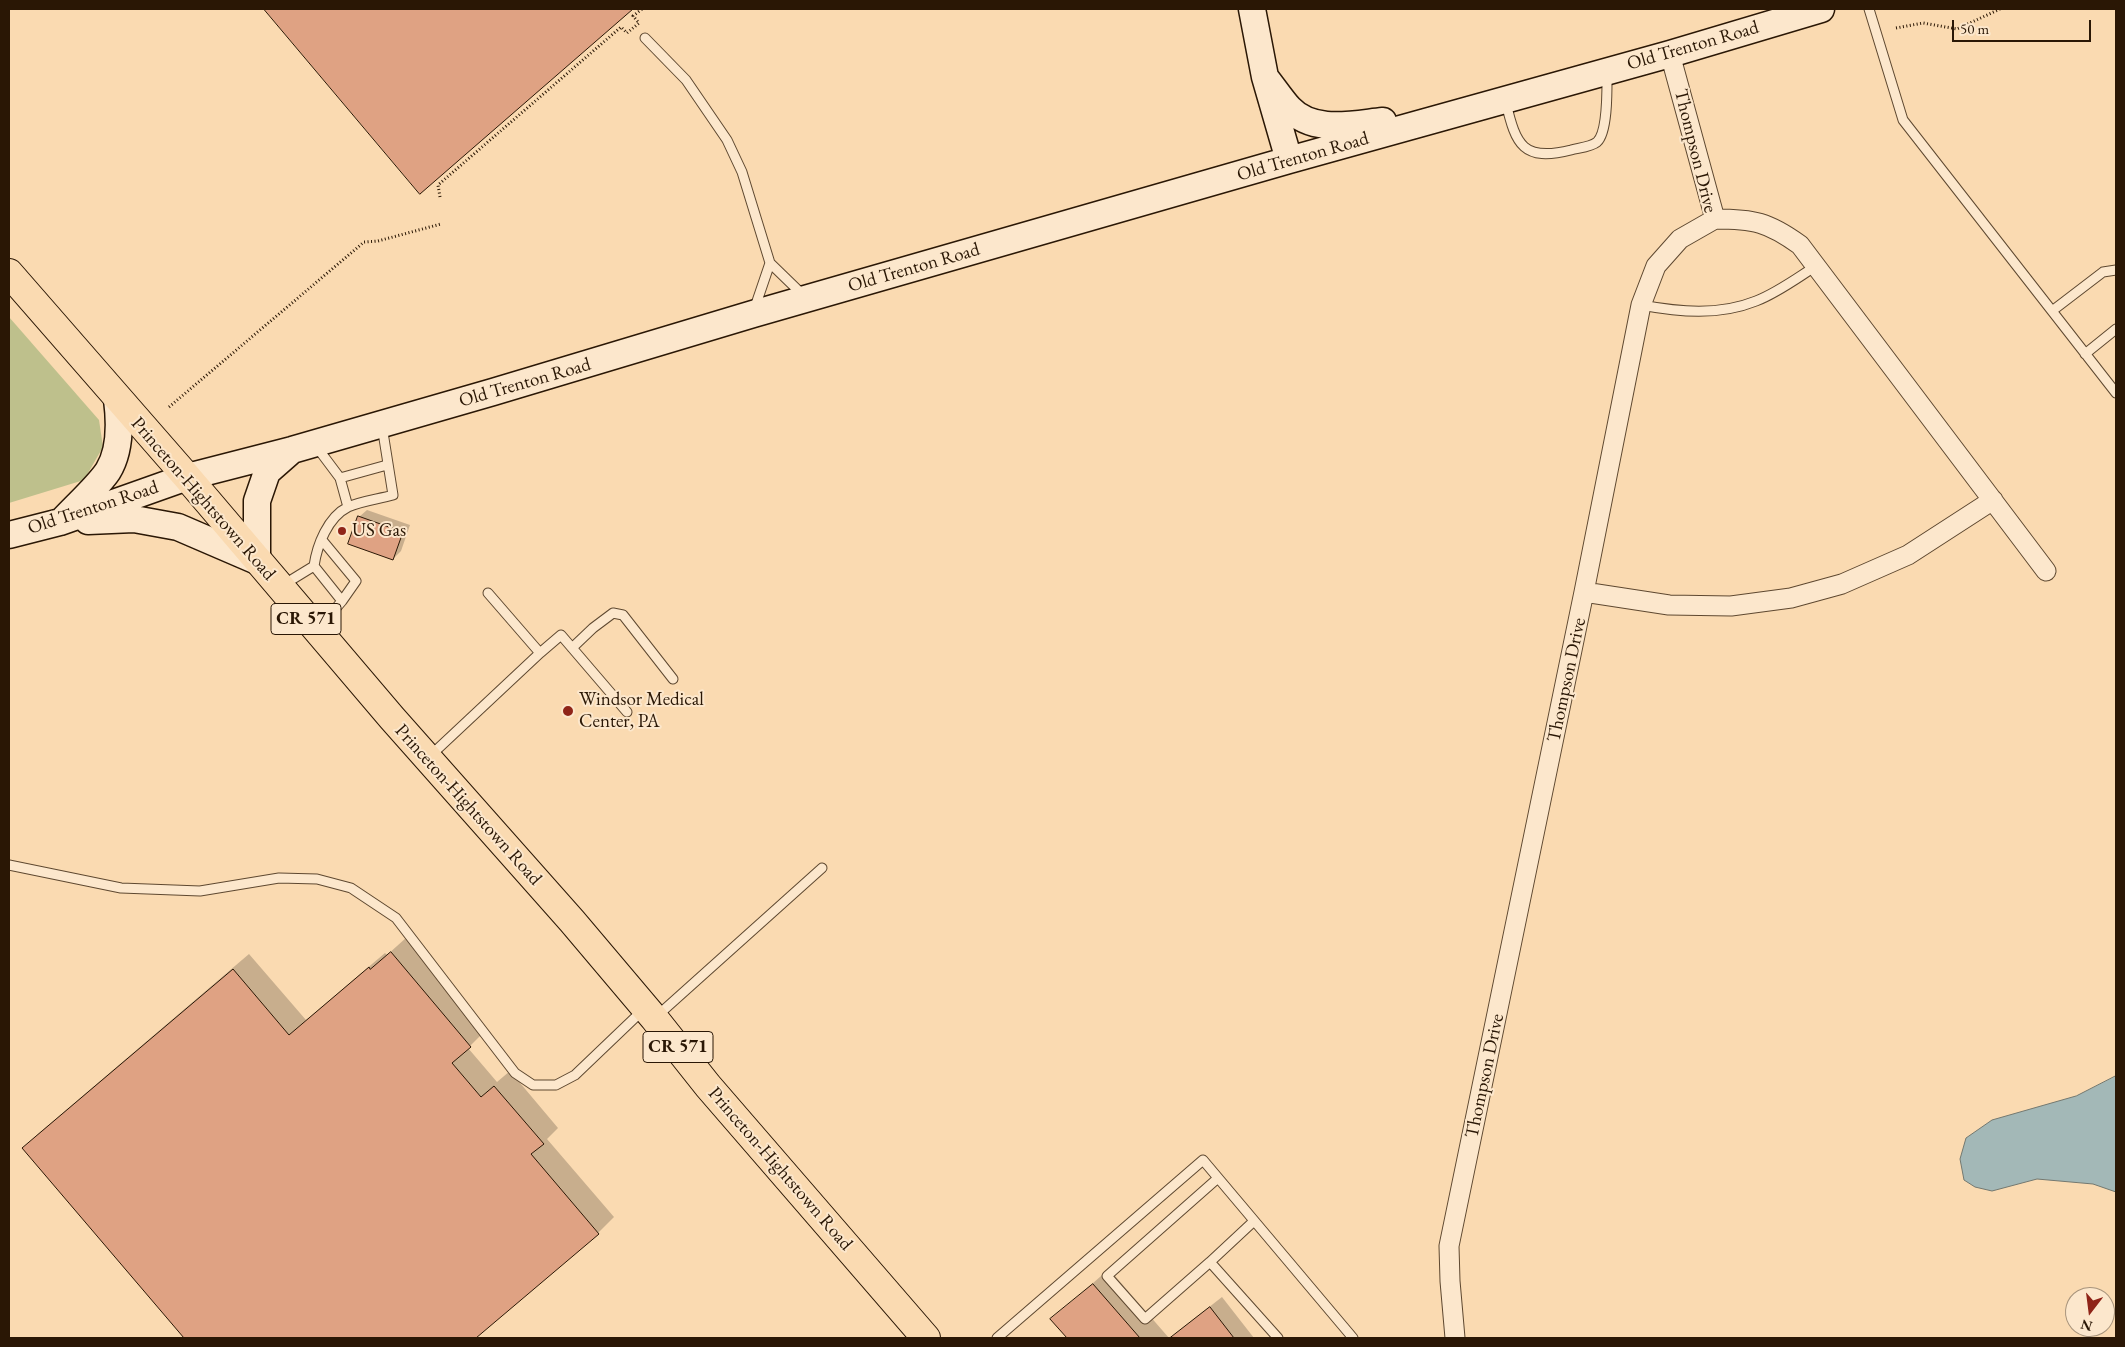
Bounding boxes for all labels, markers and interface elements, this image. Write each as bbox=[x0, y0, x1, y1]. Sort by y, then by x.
scale bar bbox=[1955, 10, 2094, 42]
street label: Old Trenton Road bbox=[1624, 16, 1762, 76]
text: 50 m bbox=[1960, 19, 1989, 38]
street label: Thompson Drive bbox=[1669, 87, 1721, 215]
street label: Old Trenton Road bbox=[1234, 127, 1372, 187]
street label: Old Trenton Road bbox=[845, 238, 983, 298]
street label: Old Trenton Road bbox=[456, 353, 594, 413]
street label: Princeton-Hightstown Road bbox=[126, 413, 280, 585]
street label: Old Trenton Road bbox=[25, 476, 161, 540]
place label: US Gas bbox=[352, 520, 406, 542]
marker: US Gas bbox=[336, 525, 348, 537]
road number: CR 571 bbox=[271, 604, 341, 634]
street label: Thompson Drive bbox=[1543, 616, 1591, 744]
place label: Windsor Medical Center, PA bbox=[579, 689, 704, 733]
marker: Windsor Medical Center, PA bbox=[561, 704, 575, 718]
street label: Princeton-Hightstown Road bbox=[390, 720, 546, 890]
street label: Thompson Drive bbox=[1461, 1012, 1509, 1140]
road number: CR 571 bbox=[643, 1032, 713, 1062]
street label: Princeton-Hightstown Road bbox=[703, 1083, 857, 1255]
north arrow bbox=[2065, 1287, 2115, 1337]
text: N bbox=[2079, 1315, 2094, 1336]

